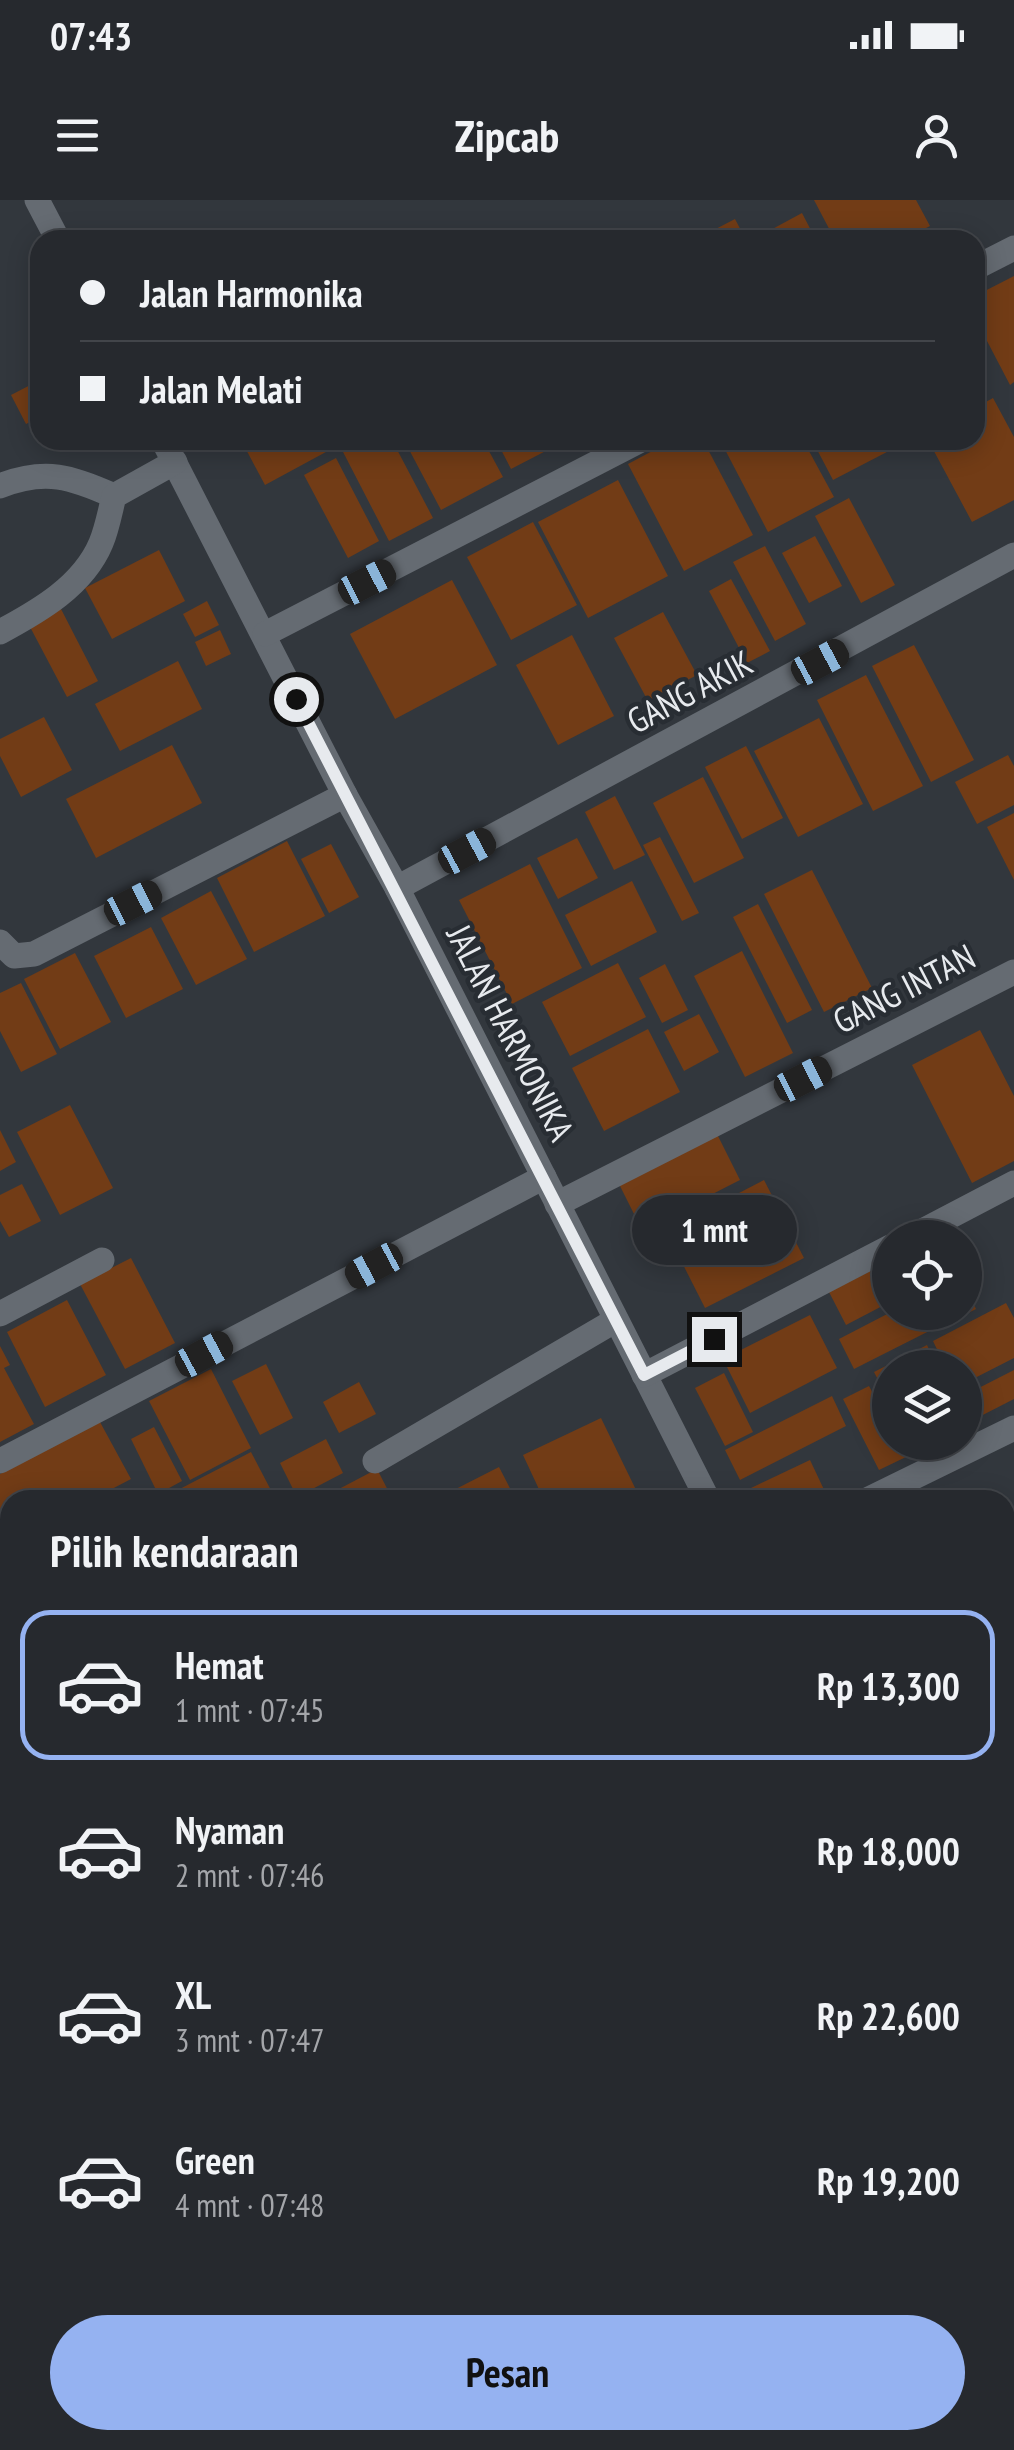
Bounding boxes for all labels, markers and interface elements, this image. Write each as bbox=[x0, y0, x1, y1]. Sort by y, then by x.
text: 07:43 bbox=[50, 11, 132, 60]
text: Zipcab bbox=[455, 106, 559, 164]
icon: menu bbox=[50, 108, 105, 163]
icon: person bbox=[909, 108, 964, 163]
text: Jalan Harmonika bbox=[140, 268, 363, 317]
text: Jalan Melati bbox=[140, 364, 303, 413]
car bbox=[333, 555, 401, 609]
car bbox=[786, 635, 854, 689]
street label: GANG AKIK bbox=[619, 639, 760, 743]
route start bbox=[274, 677, 319, 722]
car bbox=[433, 824, 501, 878]
car bbox=[99, 876, 167, 930]
street label: JALAN HARMONIKA bbox=[436, 916, 585, 1149]
street label: GANG INTAN bbox=[825, 933, 982, 1043]
car bbox=[769, 1052, 837, 1106]
callout: 1 mnt bbox=[632, 1194, 796, 1264]
text: 1 mnt bbox=[681, 1209, 748, 1251]
map controls bbox=[872, 1220, 982, 1460]
button: locate bbox=[872, 1220, 982, 1330]
car bbox=[340, 1239, 408, 1293]
route end bbox=[692, 1317, 737, 1362]
car bbox=[170, 1327, 238, 1381]
button: layers bbox=[872, 1350, 982, 1460]
text: Pilih kendaraan bbox=[50, 1521, 299, 1579]
icon: car bbox=[55, 1640, 145, 1730]
text: Hemat bbox=[175, 1640, 263, 1689]
text: Rp 13,300 bbox=[817, 1661, 960, 1710]
text: 1 mnt · 07:45 bbox=[175, 1689, 324, 1731]
icon: car bbox=[55, 1805, 145, 1895]
text: Nyaman bbox=[175, 1805, 284, 1854]
text: Rp 18,000 bbox=[817, 1826, 960, 1875]
text: 2 mnt · 07:46 bbox=[175, 1854, 324, 1896]
icon: car bbox=[55, 1970, 145, 2060]
text: XL bbox=[175, 1970, 211, 2019]
text: Rp 22,600 bbox=[817, 1991, 960, 2040]
text: 3 mnt · 07:47 bbox=[175, 2019, 324, 2061]
icon: car bbox=[55, 2135, 145, 2225]
text: Green bbox=[175, 2135, 255, 2184]
text: Rp 19,200 bbox=[817, 2156, 960, 2205]
text: 4 mnt · 07:48 bbox=[175, 2184, 324, 2226]
button: Pesan bbox=[50, 2315, 965, 2430]

